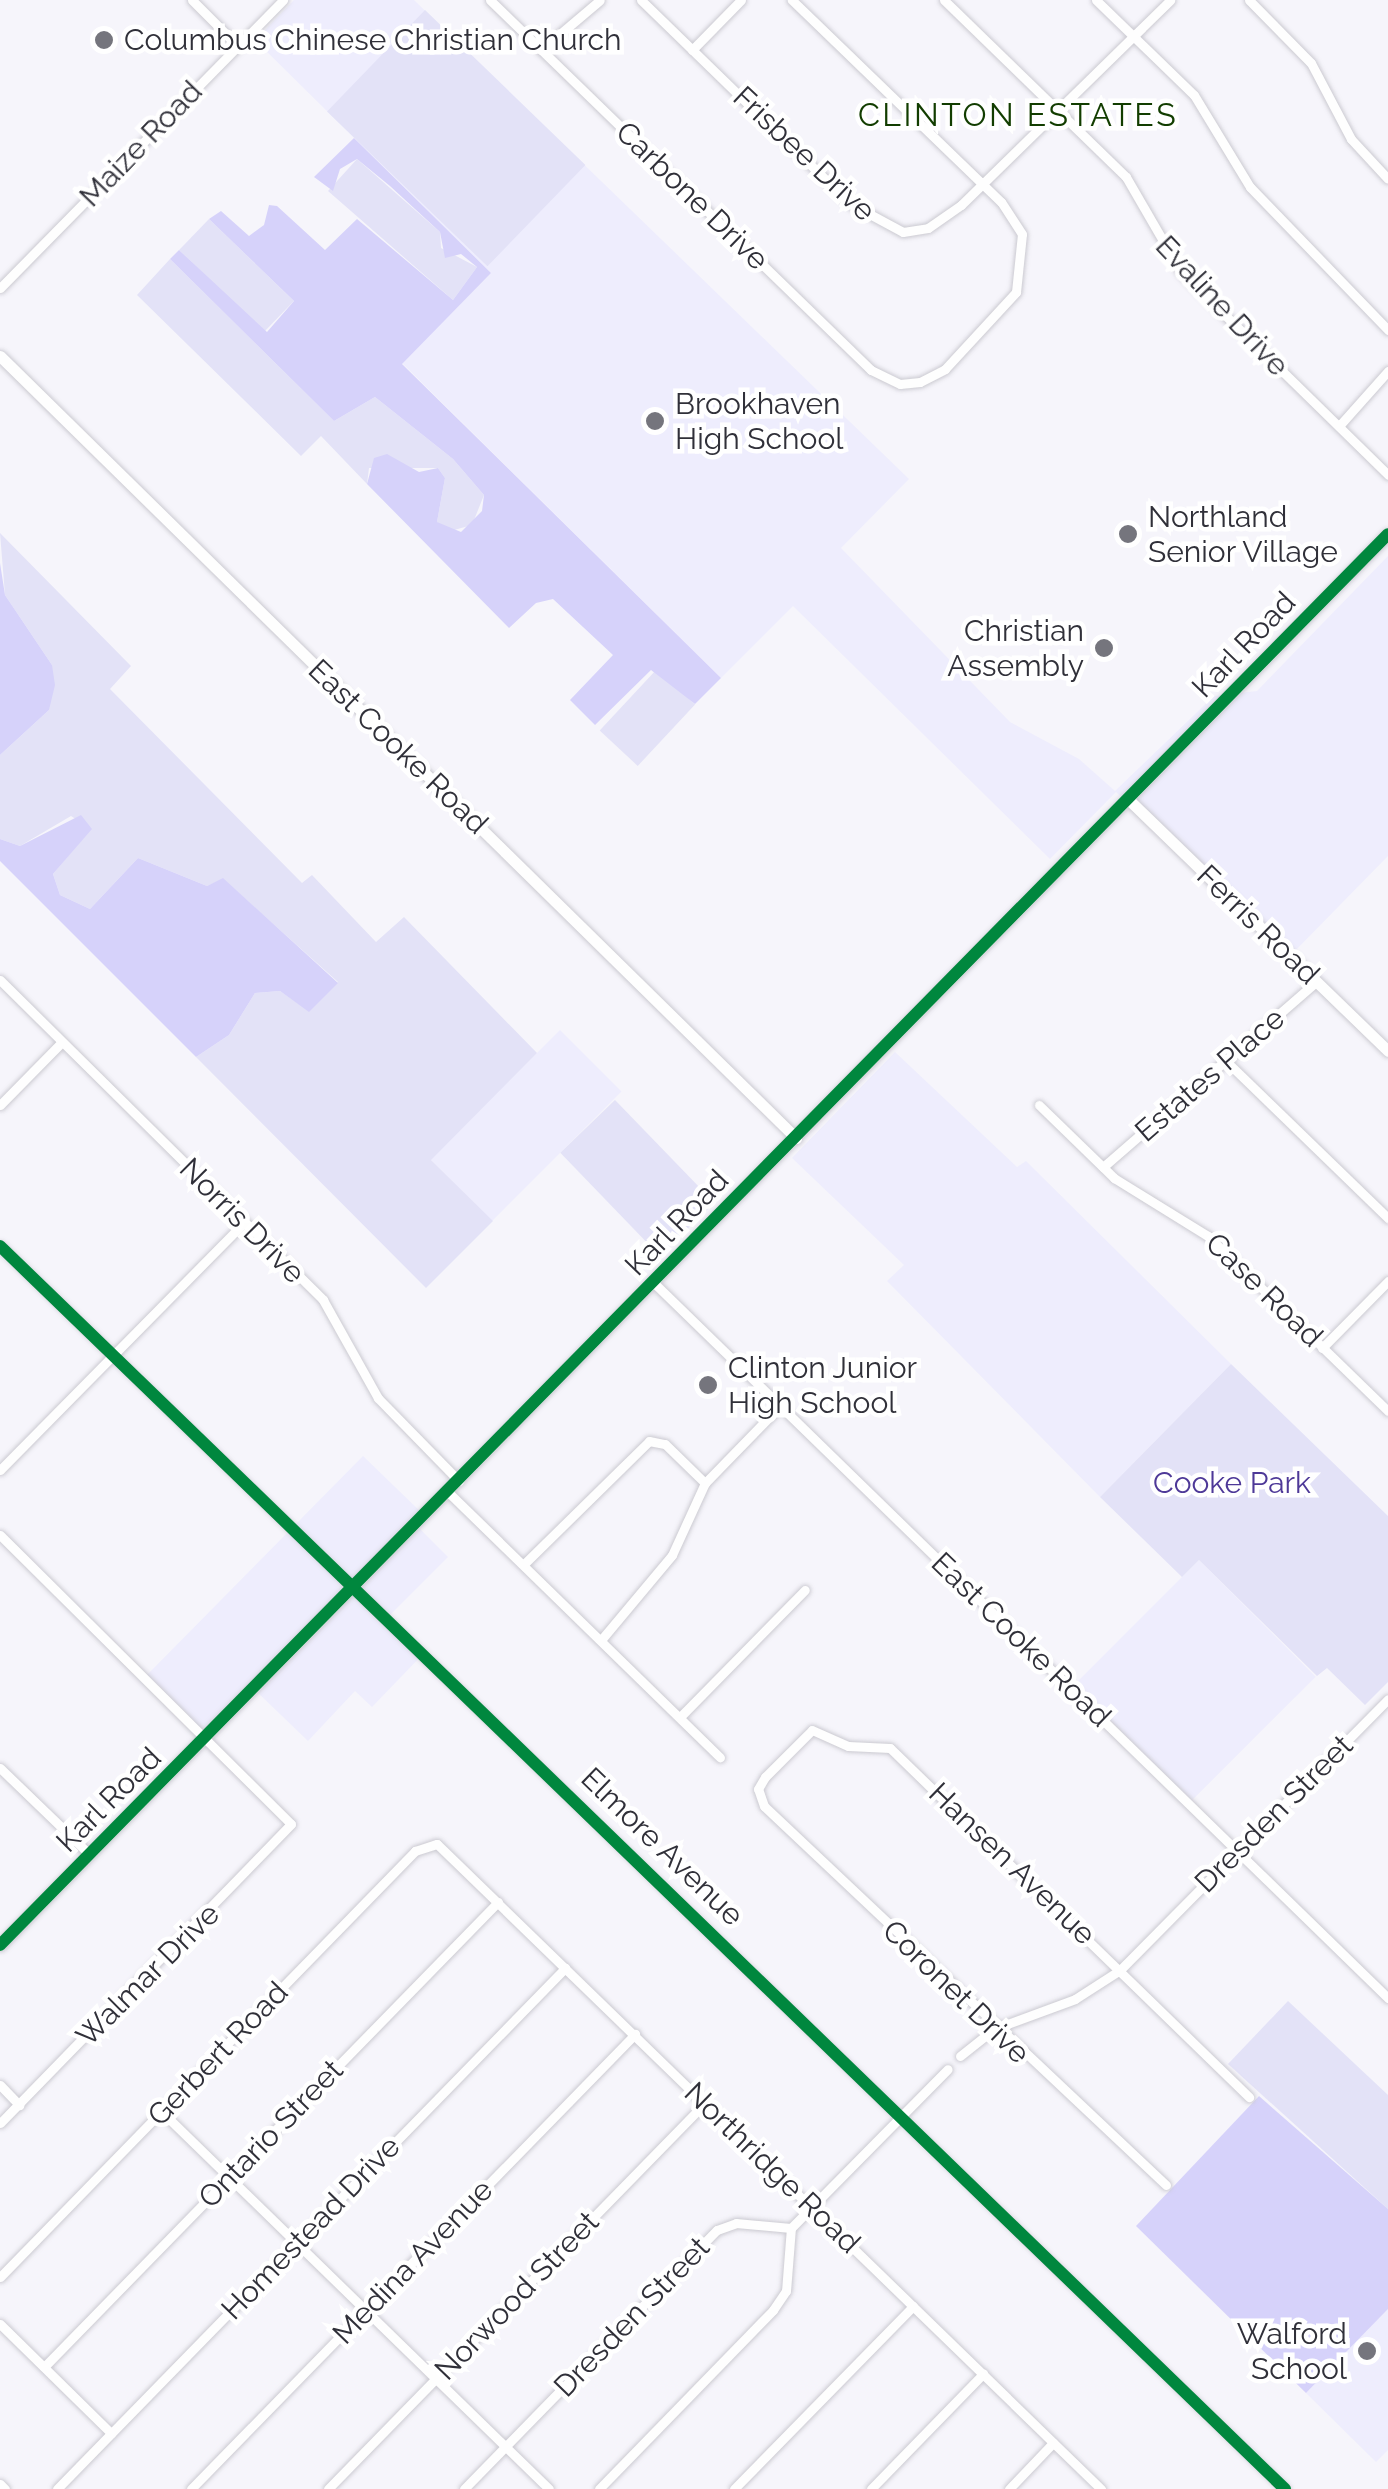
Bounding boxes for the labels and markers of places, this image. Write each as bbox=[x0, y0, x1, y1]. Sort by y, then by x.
place label: Columbus Chinese Christian Church bbox=[124, 22, 622, 58]
marker: Columbus Chinese Christian Church bbox=[93, 29, 115, 51]
place label: Brookhaven High School bbox=[675, 386, 843, 456]
marker: Brookhaven High School bbox=[644, 410, 666, 432]
place label: Northland Senior Village bbox=[1148, 499, 1340, 570]
marker: Northland Senior Village bbox=[1117, 523, 1139, 545]
place label: Christian Assembly bbox=[947, 613, 1084, 684]
marker: Christian Assembly bbox=[1093, 637, 1115, 659]
place label: Clinton Junior High School bbox=[728, 1350, 918, 1420]
marker: Clinton Junior High School bbox=[697, 1374, 719, 1396]
place label: Walford School bbox=[1237, 2316, 1347, 2386]
marker: Walford School bbox=[1356, 2340, 1378, 2362]

